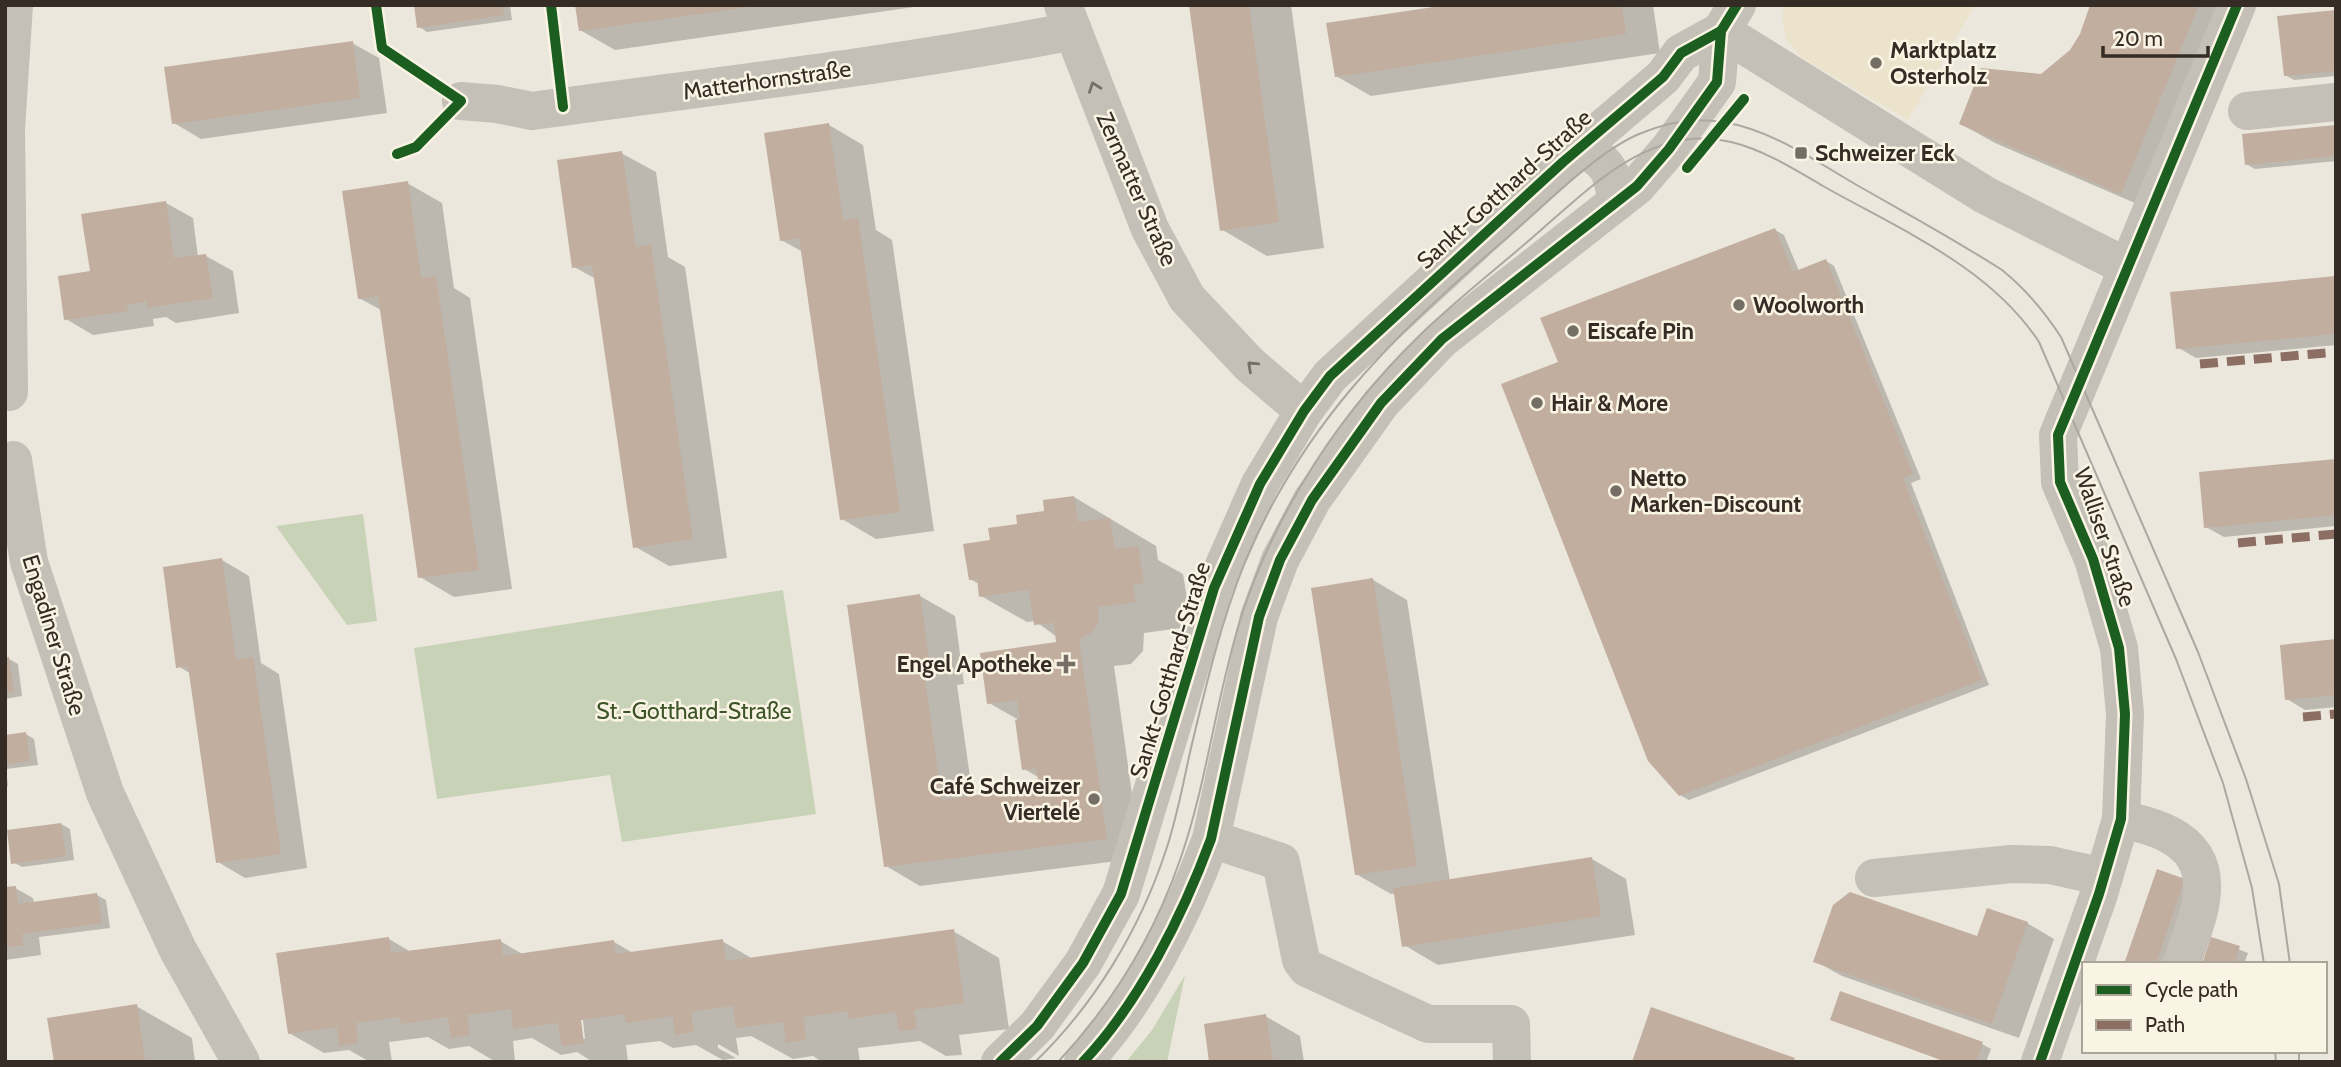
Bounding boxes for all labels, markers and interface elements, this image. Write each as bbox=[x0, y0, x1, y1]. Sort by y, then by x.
scale bar bbox=[2103, 14, 2208, 58]
text: 20 m bbox=[2114, 26, 2163, 51]
place label: Marktplatz Osterholz bbox=[1890, 36, 1997, 90]
street label: Matterhornstraße bbox=[681, 54, 853, 106]
marker: Marktplatz Osterholz bbox=[1868, 55, 1884, 71]
one-way arrow bbox=[1088, 81, 1102, 93]
street label: Sankt-Gotthard-Straße bbox=[1411, 103, 1597, 275]
street label: Zermatter Straße bbox=[1091, 108, 1184, 271]
place label: Schweizer Eck bbox=[1815, 139, 1956, 167]
marker: Schweizer Eck bbox=[1793, 145, 1809, 161]
place label: Woolworth bbox=[1753, 291, 1864, 319]
marker: Woolworth bbox=[1731, 297, 1747, 313]
place label: Eiscafe Pin bbox=[1587, 317, 1694, 345]
marker: Eiscafe Pin bbox=[1565, 323, 1581, 339]
one-way arrow bbox=[1247, 361, 1260, 374]
place label: Hair & More bbox=[1551, 389, 1668, 417]
marker: Hair & More bbox=[1529, 395, 1545, 411]
place label: Netto Marken-Discount bbox=[1630, 464, 1801, 518]
street label: Walliser Straße bbox=[2068, 464, 2142, 610]
marker: Netto Marken-Discount bbox=[1608, 483, 1624, 499]
street label: Engadiner Straße bbox=[16, 551, 92, 719]
street label: Sankt-Gotthard-Straße bbox=[1124, 558, 1216, 782]
place label: Engel Apotheke bbox=[896, 650, 1052, 678]
marker: Engel Apotheke bbox=[1058, 656, 1074, 672]
park label: St.-Gotthard-Straße bbox=[596, 697, 792, 725]
place label: Café Schweizer Viertelé bbox=[930, 772, 1080, 826]
marker: Café Schweizer Viertelé bbox=[1086, 791, 1102, 807]
legend bbox=[2082, 962, 2327, 1053]
text: Cycle path bbox=[2145, 977, 2238, 1002]
text: Path bbox=[2145, 1012, 2185, 1037]

